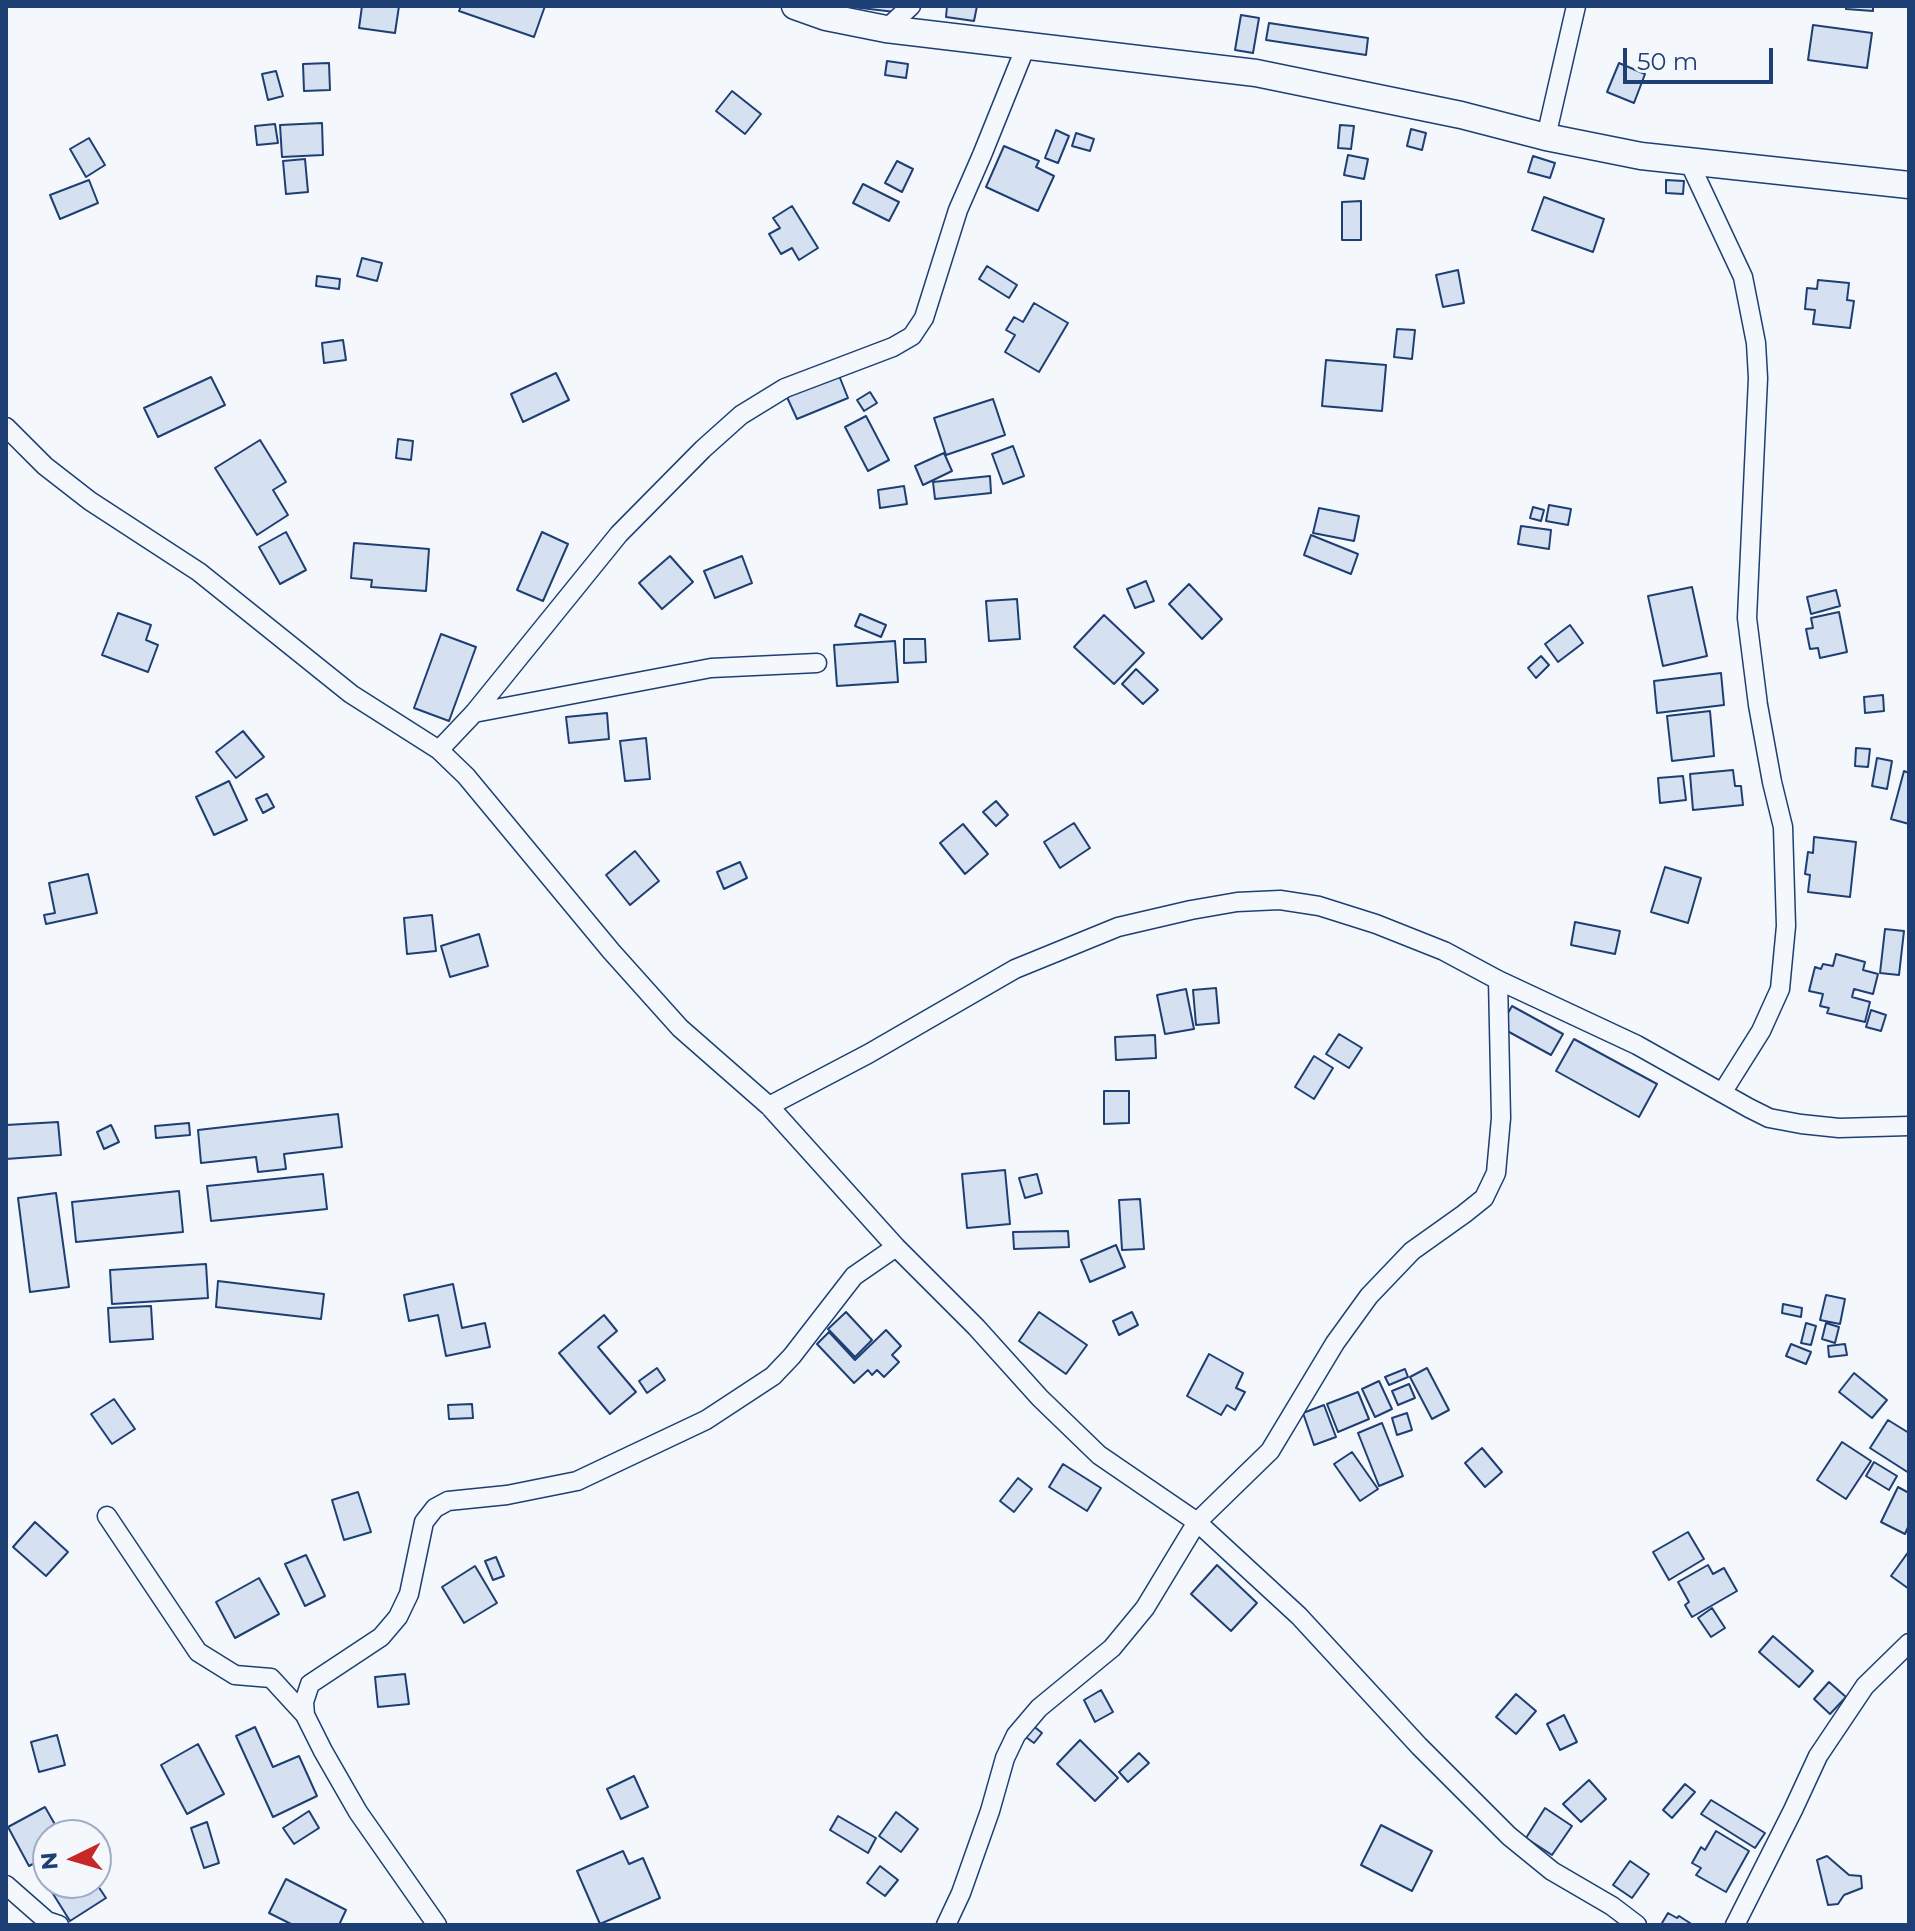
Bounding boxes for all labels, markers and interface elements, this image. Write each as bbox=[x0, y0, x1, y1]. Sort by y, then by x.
scale bar bbox=[1627, 32, 1777, 82]
text: 50 m bbox=[1637, 47, 1698, 76]
north arrow bbox=[32, 1819, 112, 1899]
text: N bbox=[35, 1851, 64, 1871]

